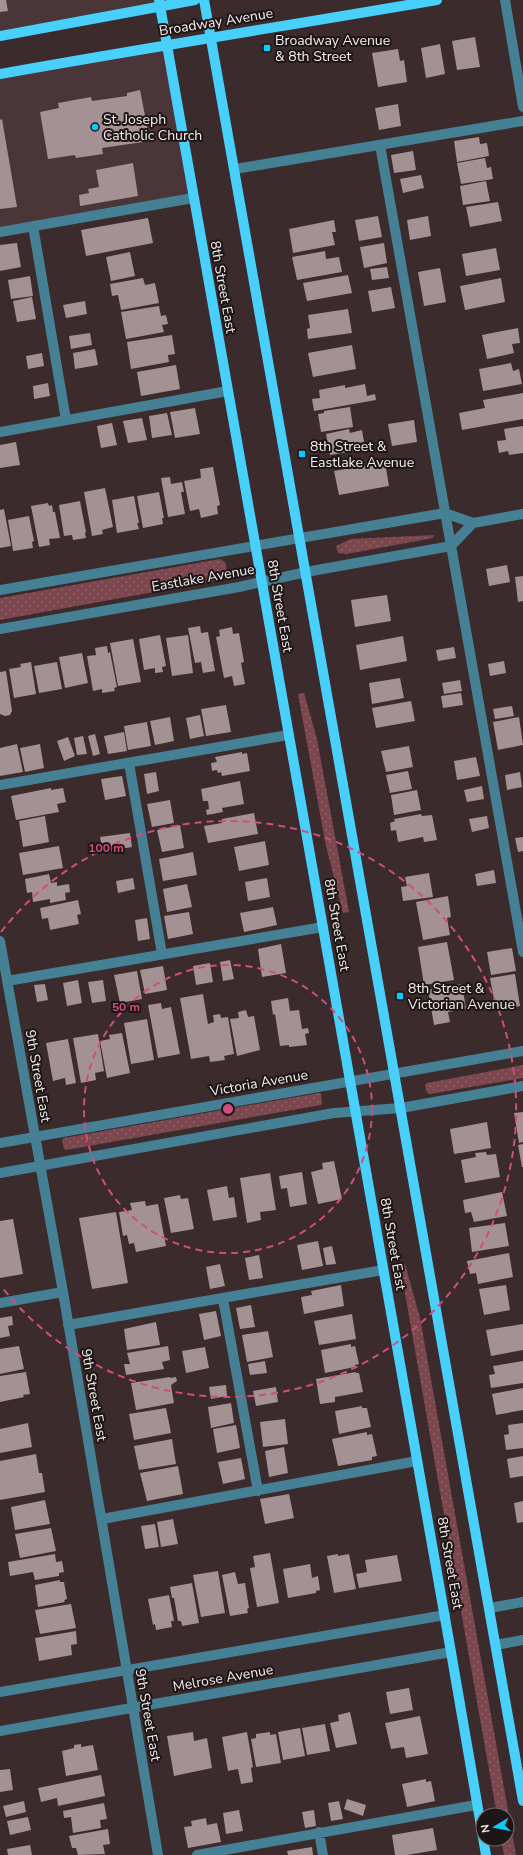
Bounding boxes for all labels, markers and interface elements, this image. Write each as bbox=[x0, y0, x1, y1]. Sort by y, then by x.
street label: Broadway Avenue bbox=[158, 4, 274, 40]
place label: Broadway Avenue & 8th Street bbox=[275, 31, 390, 66]
marker: Broadway Avenue & 8th Street bbox=[262, 43, 272, 53]
place label: St. Joseph Catholic Church bbox=[103, 110, 202, 145]
marker: St. Joseph Catholic Church bbox=[90, 122, 100, 132]
street label: 8th Street East bbox=[206, 239, 241, 335]
place label: 8th Street & Eastlake Avenue bbox=[310, 437, 414, 472]
marker: 8th Street & Eastlake Avenue bbox=[297, 449, 307, 459]
street label: 8th Street East bbox=[263, 558, 298, 654]
street label: Eastlake Avenue bbox=[150, 560, 256, 596]
text: 100 m bbox=[88, 840, 124, 856]
street label: 8th Street East bbox=[320, 877, 355, 973]
place label: 8th Street & Victorian Avenue bbox=[407, 979, 515, 1014]
marker: 8th Street & Victorian Avenue bbox=[395, 991, 405, 1001]
text: 50 m bbox=[112, 999, 140, 1015]
street label: 9th Street East bbox=[21, 1028, 56, 1124]
street label: Victoria Avenue bbox=[208, 1065, 309, 1101]
centre of rings bbox=[221, 1102, 235, 1116]
street label: 8th Street East bbox=[376, 1196, 411, 1292]
street label: 9th Street East bbox=[77, 1347, 112, 1443]
street label: 8th Street East bbox=[433, 1515, 468, 1611]
street label: Melrose Avenue bbox=[171, 1660, 275, 1696]
street label: 9th Street East bbox=[131, 1667, 166, 1763]
north arrow bbox=[475, 1807, 515, 1847]
text: N bbox=[478, 1823, 494, 1834]

